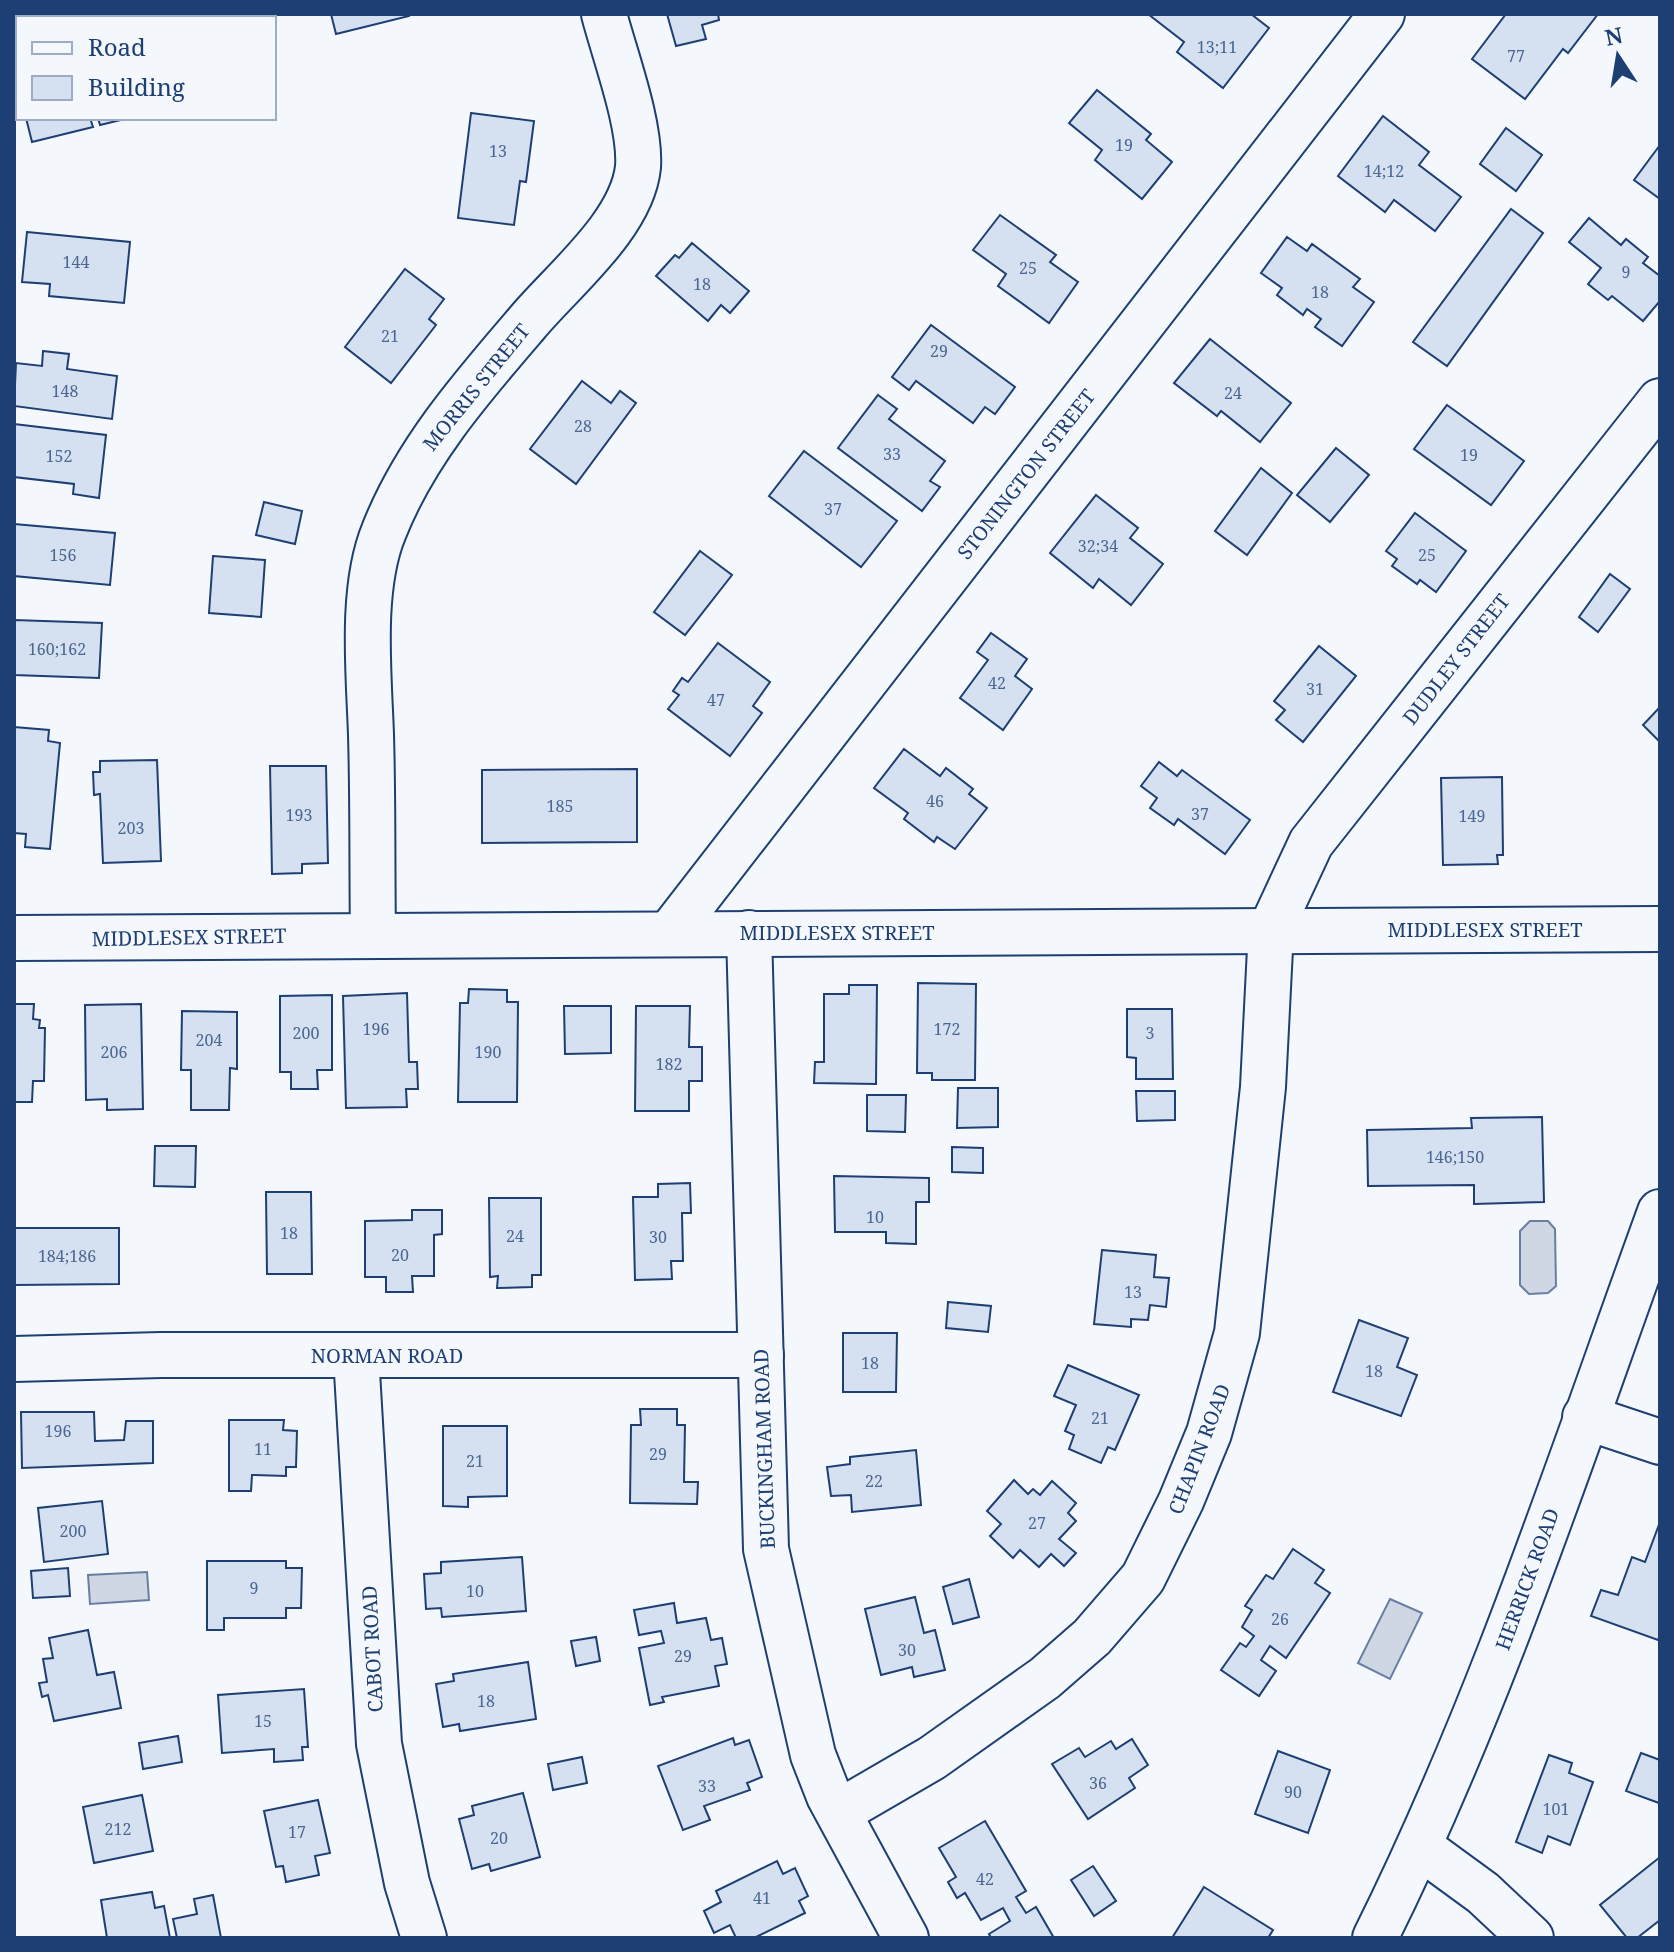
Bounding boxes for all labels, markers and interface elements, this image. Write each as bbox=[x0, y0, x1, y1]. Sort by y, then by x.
legend bbox=[16, 16, 276, 120]
north arrow bbox=[1578, 16, 1658, 96]
text: N bbox=[1602, 19, 1625, 52]
text: Road bbox=[88, 30, 146, 63]
house number: 13;11 bbox=[1197, 36, 1237, 58]
house number: 77 bbox=[1507, 45, 1525, 67]
text: Building bbox=[88, 70, 185, 103]
house number: 19 bbox=[1115, 134, 1133, 156]
house number: 13 bbox=[489, 140, 507, 162]
house number: 14;12 bbox=[1364, 160, 1404, 182]
house number: 144 bbox=[63, 251, 89, 273]
house number: 25 bbox=[1019, 257, 1037, 279]
house number: 9 bbox=[1622, 261, 1630, 283]
house number: 18 bbox=[693, 273, 711, 295]
house number: 18 bbox=[1311, 281, 1329, 303]
street label: MORRIS STREET bbox=[416, 318, 536, 456]
house number: 21 bbox=[381, 325, 399, 347]
house number: 29 bbox=[930, 340, 948, 362]
house number: 148 bbox=[52, 380, 78, 402]
house number: 24 bbox=[1224, 382, 1242, 404]
street label: STONINGTON STREET bbox=[951, 383, 1101, 565]
house number: 28 bbox=[574, 415, 592, 437]
house number: 33 bbox=[883, 443, 901, 465]
house number: 19 bbox=[1460, 444, 1478, 466]
house number: 152 bbox=[46, 445, 72, 467]
house number: 37 bbox=[824, 498, 842, 520]
house number: 32;34 bbox=[1078, 535, 1118, 557]
house number: 156 bbox=[50, 544, 76, 566]
house number: 25 bbox=[1418, 544, 1436, 566]
street label: DUDLEY STREET bbox=[1397, 588, 1515, 730]
house number: 160;162 bbox=[28, 638, 86, 660]
house number: 42 bbox=[988, 672, 1006, 694]
house number: 31 bbox=[1306, 678, 1324, 700]
house number: 47 bbox=[707, 689, 725, 711]
house number: 46 bbox=[926, 790, 944, 812]
house number: 185 bbox=[547, 795, 573, 817]
house number: 37 bbox=[1191, 803, 1209, 825]
house number: 193 bbox=[286, 804, 312, 826]
house number: 149 bbox=[1459, 805, 1485, 827]
house number: 203 bbox=[118, 817, 144, 839]
street label: MIDDLESEX STREET bbox=[1388, 916, 1582, 943]
street label: MIDDLESEX STREET bbox=[740, 919, 934, 946]
street label: MIDDLESEX STREET bbox=[91, 922, 287, 952]
house number: 196 bbox=[363, 1018, 389, 1040]
house number: 172 bbox=[934, 1018, 960, 1040]
house number: 200 bbox=[293, 1022, 319, 1044]
house number: 3 bbox=[1146, 1022, 1155, 1044]
house number: 204 bbox=[196, 1029, 222, 1051]
house number: 206 bbox=[101, 1041, 127, 1063]
house number: 190 bbox=[475, 1041, 501, 1063]
house number: 182 bbox=[656, 1053, 682, 1075]
house number: 146;150 bbox=[1426, 1146, 1484, 1168]
house number: 10 bbox=[866, 1206, 884, 1228]
house number: 18 bbox=[280, 1222, 298, 1244]
house number: 24 bbox=[506, 1225, 524, 1247]
house number: 30 bbox=[649, 1226, 667, 1248]
house number: 20 bbox=[391, 1244, 409, 1266]
house number: 184;186 bbox=[38, 1245, 96, 1267]
house number: 13 bbox=[1124, 1281, 1142, 1303]
street label: NORMAN ROAD bbox=[311, 1342, 463, 1369]
street label: BUCKINGHAM ROAD bbox=[747, 1348, 781, 1550]
house number: 18 bbox=[861, 1352, 879, 1374]
house number: 18 bbox=[1365, 1360, 1383, 1382]
street label: CHAPIN ROAD bbox=[1162, 1380, 1236, 1518]
house number: 21 bbox=[1091, 1407, 1109, 1429]
house number: 196 bbox=[45, 1420, 71, 1442]
house number: 11 bbox=[254, 1438, 272, 1460]
house number: 29 bbox=[649, 1443, 667, 1465]
house number: 21 bbox=[466, 1450, 484, 1472]
house number: 22 bbox=[865, 1470, 883, 1492]
street label: HERRICK ROAD bbox=[1489, 1504, 1565, 1654]
house number: 27 bbox=[1028, 1512, 1046, 1534]
house number: 200 bbox=[60, 1520, 86, 1542]
house number: 9 bbox=[250, 1577, 258, 1599]
house number: 10 bbox=[466, 1580, 484, 1602]
street label: CABOT ROAD bbox=[355, 1585, 389, 1713]
house number: 26 bbox=[1271, 1608, 1289, 1630]
house number: 30 bbox=[898, 1639, 916, 1661]
house number: 29 bbox=[674, 1645, 692, 1667]
house number: 18 bbox=[477, 1690, 495, 1712]
house number: 15 bbox=[254, 1710, 272, 1732]
house number: 36 bbox=[1089, 1772, 1107, 1794]
house number: 33 bbox=[698, 1775, 716, 1797]
house number: 90 bbox=[1284, 1781, 1302, 1803]
house number: 101 bbox=[1543, 1798, 1569, 1820]
house number: 212 bbox=[105, 1818, 131, 1840]
house number: 17 bbox=[288, 1821, 306, 1843]
house number: 20 bbox=[490, 1827, 508, 1849]
house number: 42 bbox=[976, 1868, 994, 1890]
house number: 41 bbox=[753, 1887, 771, 1909]

